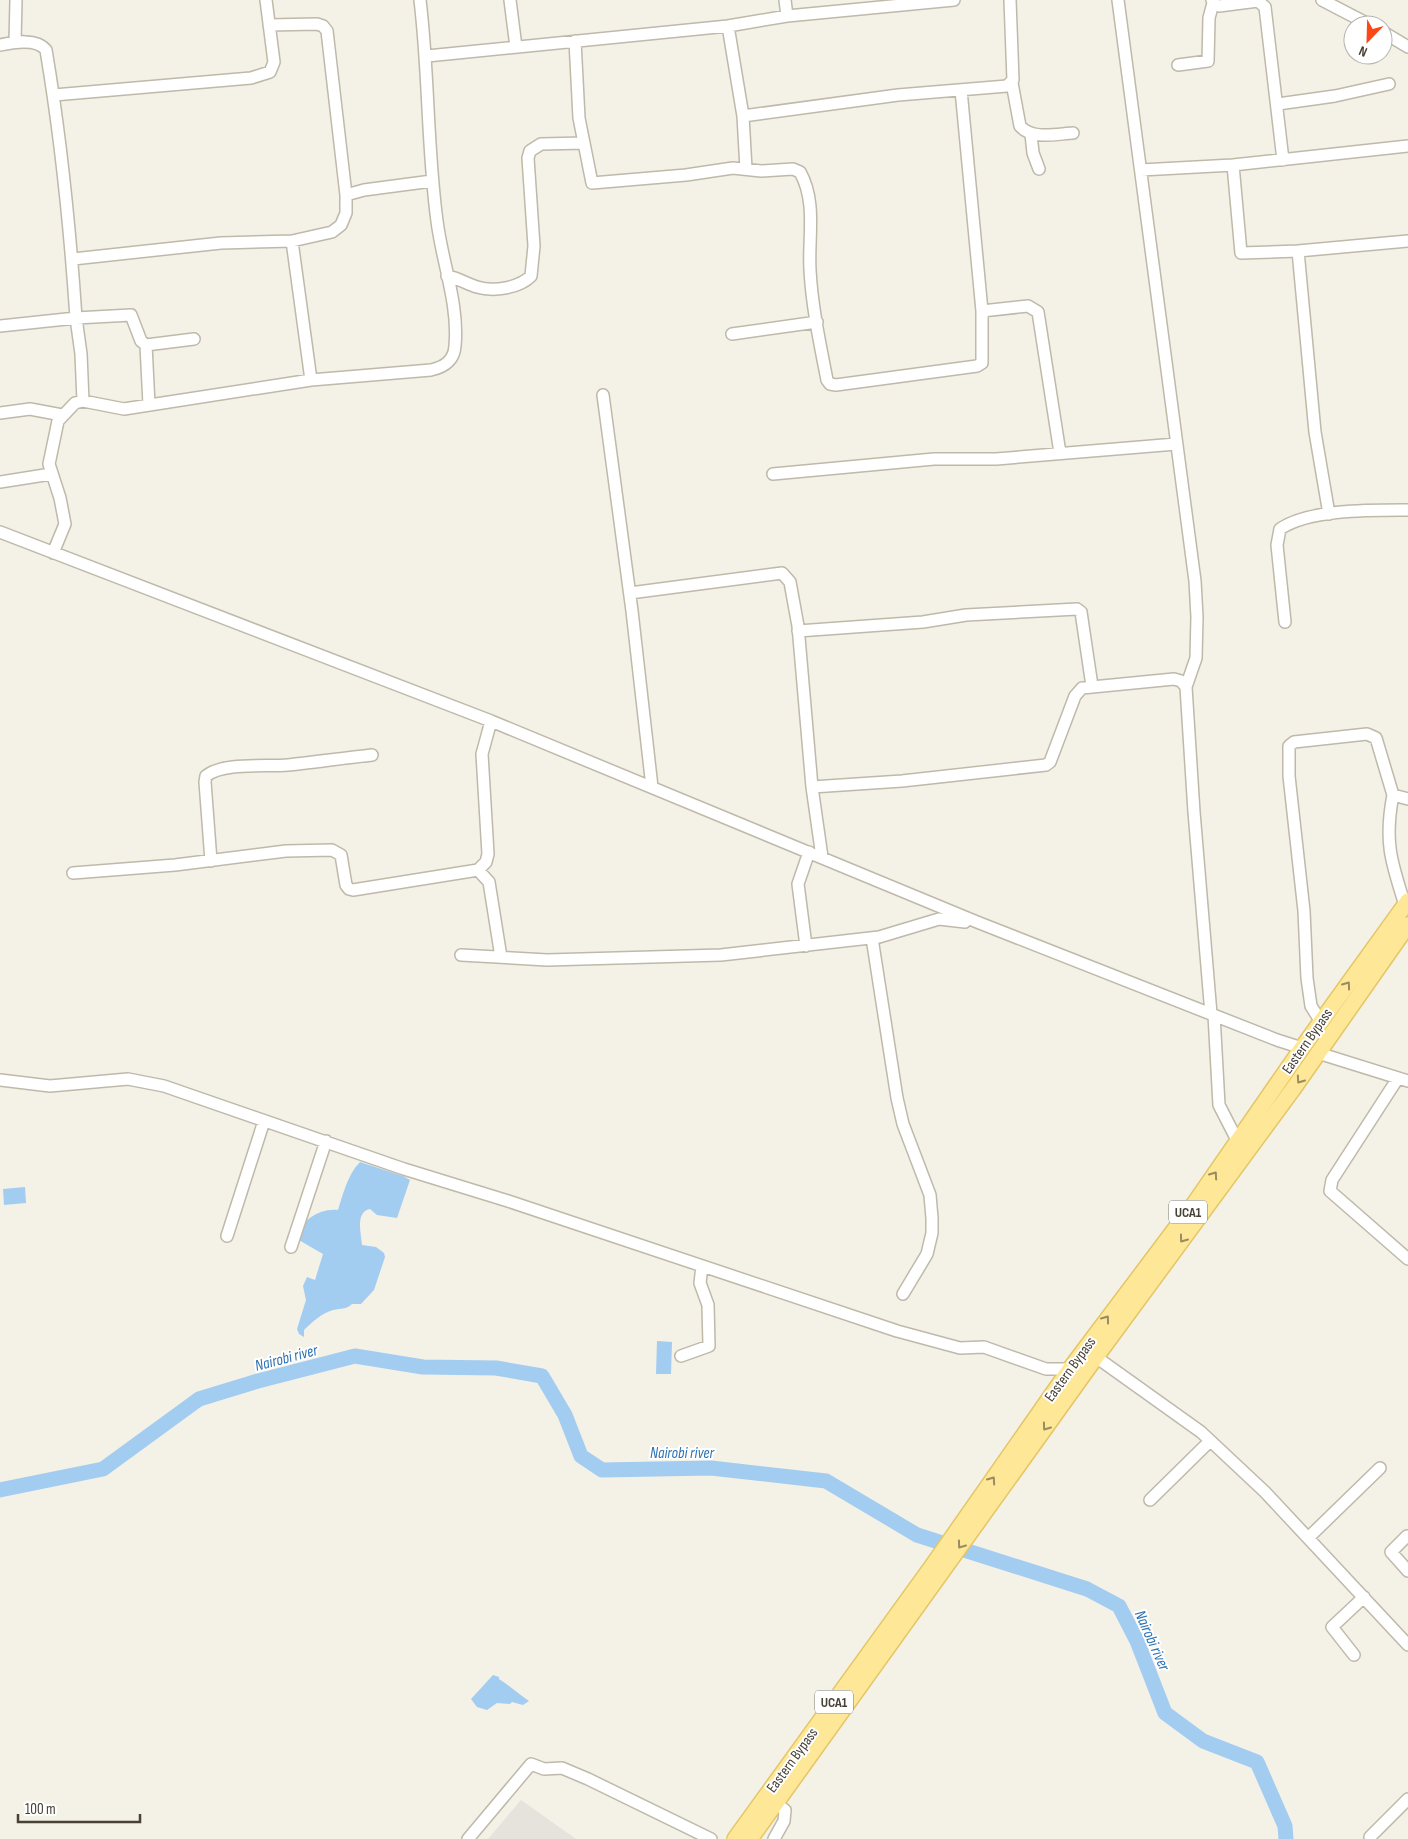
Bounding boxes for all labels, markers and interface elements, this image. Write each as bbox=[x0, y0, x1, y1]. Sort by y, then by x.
north arrow bbox=[1343, 15, 1393, 65]
text: N bbox=[1356, 42, 1370, 61]
one-way arrow bbox=[1342, 982, 1350, 991]
street label: Eastern Bypass bbox=[1278, 1005, 1337, 1078]
one-way arrow bbox=[1297, 1074, 1306, 1083]
one-way arrow bbox=[1208, 1171, 1217, 1181]
road number: UCA1 bbox=[1169, 1200, 1207, 1224]
one-way arrow bbox=[1180, 1233, 1189, 1243]
one-way arrow bbox=[1100, 1315, 1109, 1325]
street label: Eastern Bypass bbox=[1040, 1333, 1100, 1405]
water label: Nairobi river bbox=[253, 1341, 320, 1376]
one-way arrow bbox=[1043, 1421, 1052, 1431]
water label: Nairobi river bbox=[650, 1444, 715, 1463]
one-way arrow bbox=[986, 1476, 995, 1486]
one-way arrow bbox=[958, 1540, 967, 1549]
water label: Nairobi river bbox=[1130, 1607, 1174, 1674]
road number: UCA1 bbox=[815, 1690, 853, 1714]
street label: Eastern Bypass bbox=[762, 1724, 822, 1796]
scale bar bbox=[18, 1792, 140, 1824]
text: 100 m bbox=[25, 1800, 56, 1819]

